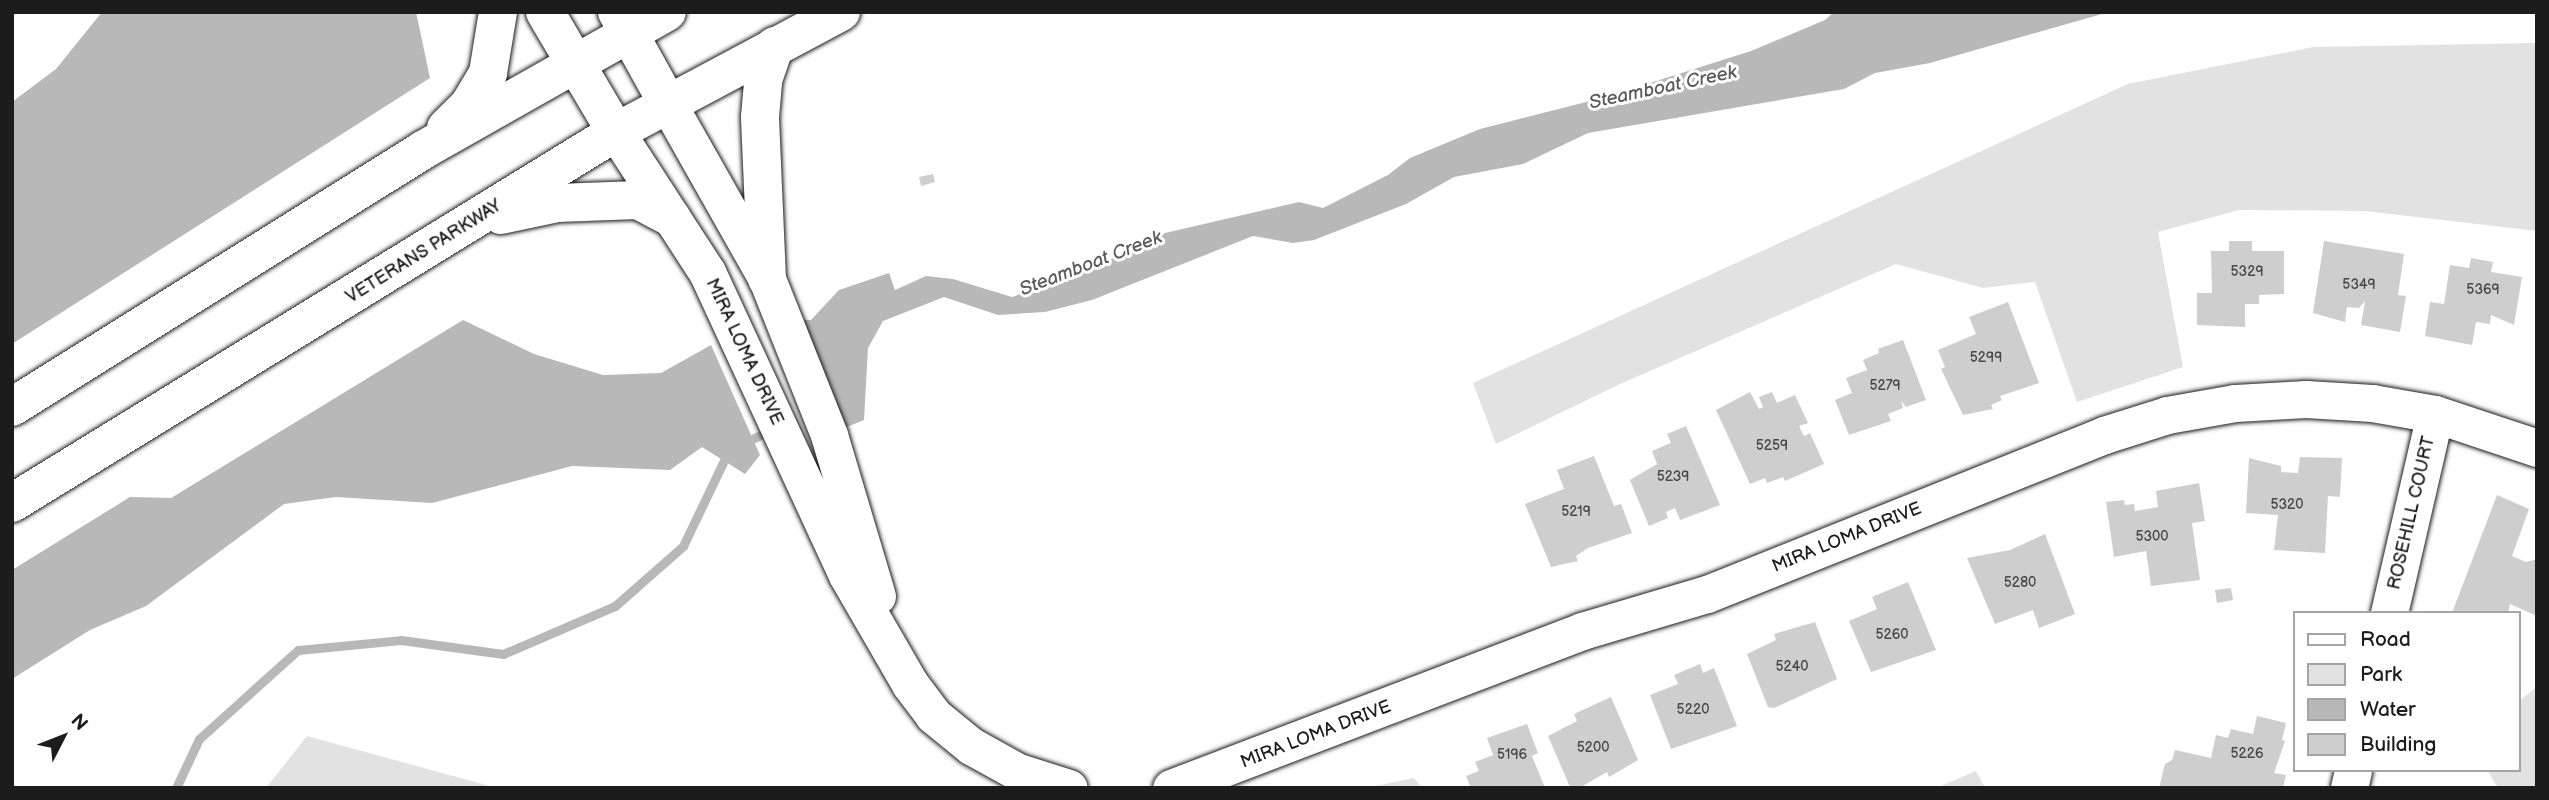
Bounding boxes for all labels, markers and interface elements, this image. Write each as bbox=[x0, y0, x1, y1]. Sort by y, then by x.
water label: Steamboat Creek bbox=[1587, 61, 1739, 115]
street label: VETERANS PARKWAY bbox=[342, 195, 506, 309]
water label: Steamboat Creek bbox=[1017, 226, 1165, 302]
house number: 5329 bbox=[2231, 264, 2263, 280]
street label: MIRA LOMA DRIVE bbox=[701, 275, 787, 429]
house number: 5349 bbox=[2342, 277, 2376, 293]
house number: 5369 bbox=[2466, 282, 2500, 298]
house number: 5299 bbox=[1970, 350, 2002, 366]
house number: 5279 bbox=[1869, 378, 1901, 394]
street label: ROSEHILL COURT bbox=[2384, 434, 2440, 592]
house number: 5259 bbox=[1756, 438, 1788, 454]
house number: 5239 bbox=[1657, 469, 1689, 485]
house number: 5320 bbox=[2270, 497, 2304, 513]
street label: MIRA LOMA DRIVE bbox=[1769, 498, 1925, 578]
house number: 5219 bbox=[1561, 504, 1591, 520]
house number: 5300 bbox=[2135, 529, 2169, 545]
house number: 5280 bbox=[2004, 575, 2036, 591]
legend bbox=[2294, 611, 2521, 772]
house number: 5260 bbox=[1875, 627, 1909, 643]
text: Road bbox=[2360, 627, 2411, 652]
house number: 5240 bbox=[1776, 659, 1808, 675]
text: Park bbox=[2360, 662, 2402, 687]
street label: MIRA LOMA DRIVE bbox=[1238, 696, 1394, 774]
text: Water bbox=[2360, 697, 2416, 722]
north arrow bbox=[28, 702, 98, 772]
house number: 5220 bbox=[1677, 702, 1709, 718]
text: N bbox=[66, 710, 92, 736]
text: Building bbox=[2360, 732, 2436, 757]
house number: 5200 bbox=[1577, 740, 1609, 756]
house number: 5226 bbox=[2230, 746, 2264, 762]
house number: 5196 bbox=[1497, 747, 1527, 763]

